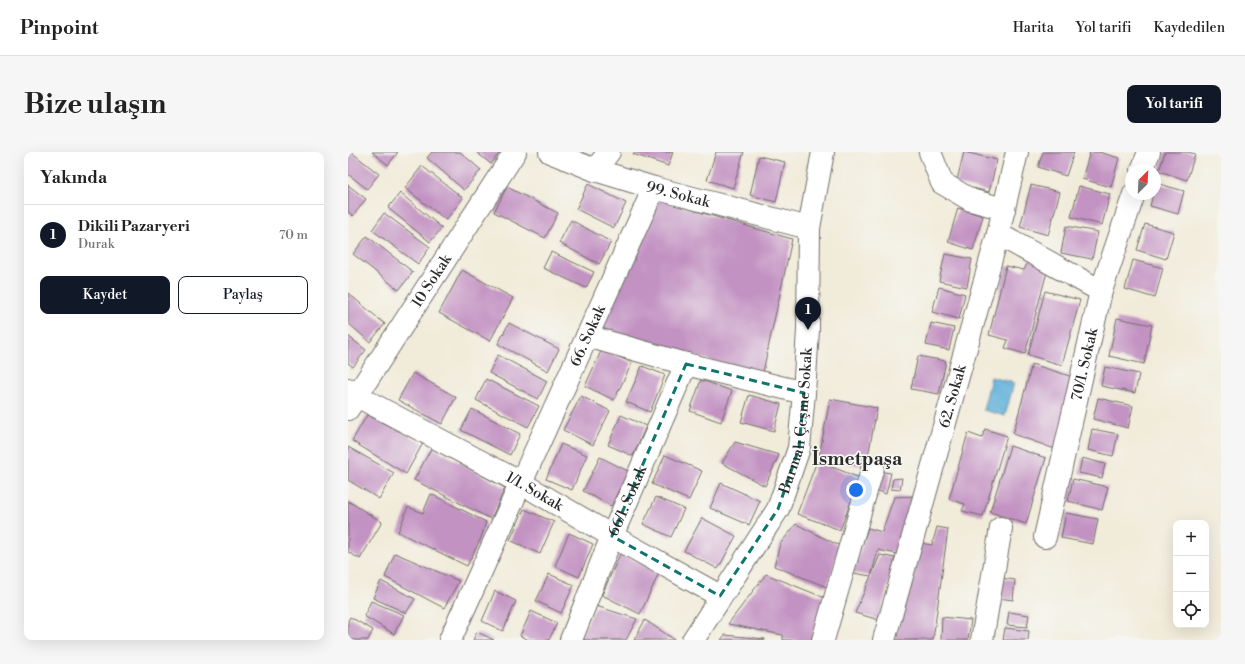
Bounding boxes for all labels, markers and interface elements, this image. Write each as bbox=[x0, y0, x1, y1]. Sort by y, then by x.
text: Pinpoint bbox=[20, 16, 99, 40]
text: Harita bbox=[1013, 19, 1054, 37]
text: Yol tarifi bbox=[1076, 19, 1132, 37]
text: Kaydedilen bbox=[1154, 19, 1225, 37]
button: Yol tarifi bbox=[1127, 85, 1221, 123]
text: Bize ulaşın bbox=[24, 87, 166, 122]
north arrow bbox=[1125, 164, 1161, 200]
text: Yakında bbox=[40, 167, 107, 189]
street label: 99. Sokak bbox=[644, 177, 713, 212]
text: Dikili Pazaryeri bbox=[78, 217, 190, 236]
text: 1 bbox=[50, 227, 56, 243]
text: 70 m bbox=[279, 227, 308, 243]
text: Durak bbox=[78, 236, 114, 252]
street label: 10 Sokak bbox=[407, 249, 456, 311]
button: Kaydet bbox=[40, 276, 170, 314]
button: Paylaş bbox=[178, 276, 308, 314]
pin: 1 bbox=[795, 297, 821, 330]
street label: 66. Sokak bbox=[565, 301, 610, 369]
street label: 70/1. Sokak bbox=[1067, 325, 1102, 403]
street label: Burmalı Çeşme Sokak bbox=[774, 346, 816, 497]
street label: 62. Sokak bbox=[934, 361, 971, 430]
district label: İsmetpaşa bbox=[812, 445, 903, 471]
street label: 66/1. Sokak bbox=[604, 462, 651, 539]
street label: 1/1. Sokak bbox=[503, 467, 568, 516]
your location bbox=[846, 480, 866, 500]
map controls bbox=[1173, 520, 1209, 628]
button: + bbox=[1173, 520, 1209, 556]
button: − bbox=[1173, 556, 1209, 592]
button: locate bbox=[1173, 592, 1209, 628]

